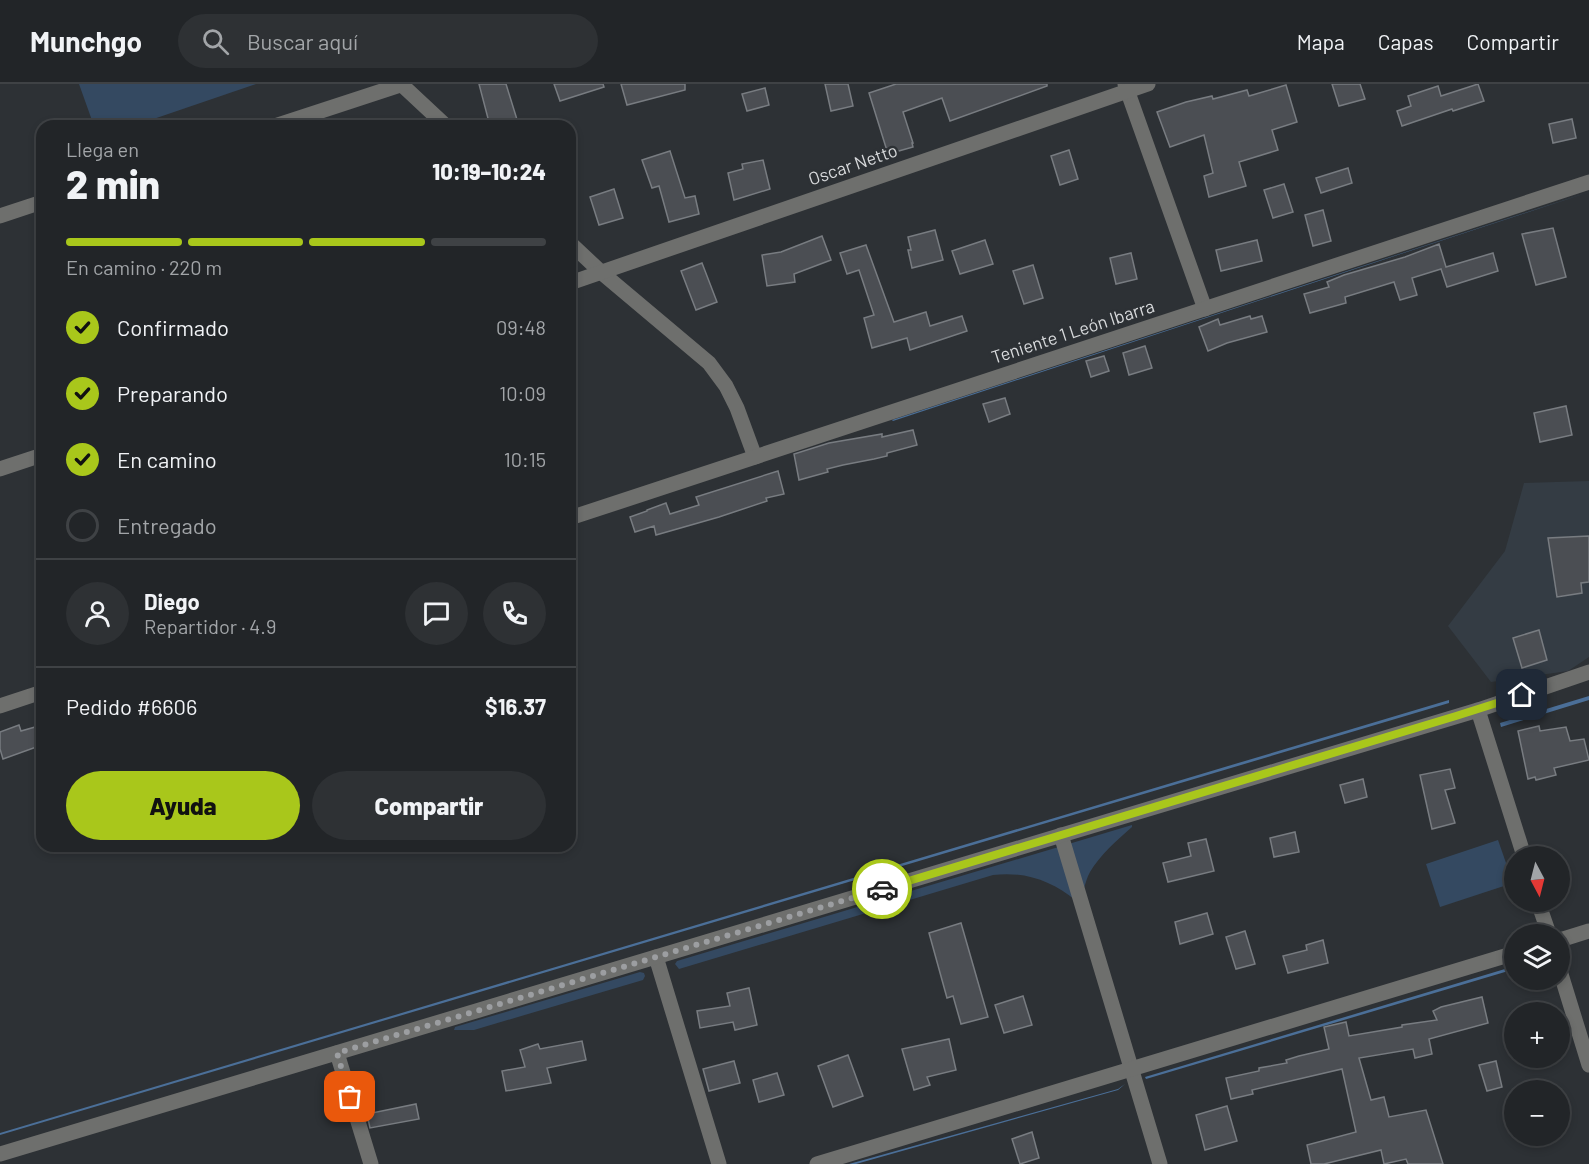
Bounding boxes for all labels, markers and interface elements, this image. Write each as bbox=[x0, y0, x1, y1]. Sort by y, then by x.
search box bbox=[178, 14, 598, 68]
text: Munchgo bbox=[30, 24, 142, 58]
icon: search bbox=[199, 25, 232, 58]
text: Buscar aquí bbox=[247, 28, 358, 54]
text: Mapa bbox=[1297, 29, 1345, 54]
text: Capas bbox=[1378, 29, 1434, 54]
text: Compartir bbox=[1467, 29, 1559, 54]
text: Llega en bbox=[66, 137, 139, 161]
street label: Oscar Netto bbox=[805, 139, 900, 190]
text: 10:19–10:24 bbox=[432, 158, 546, 184]
text: 2 min bbox=[66, 160, 160, 207]
text: En camino · 220 m bbox=[66, 255, 222, 279]
street label: Teniente 1 León Ibarra bbox=[988, 294, 1157, 368]
icon: check bbox=[66, 311, 99, 344]
text: Confirmado bbox=[117, 314, 229, 340]
text: 09:48 bbox=[496, 315, 546, 339]
icon: check bbox=[66, 377, 99, 410]
text: Preparando bbox=[117, 380, 228, 406]
text: 10:09 bbox=[499, 381, 546, 405]
icon: check bbox=[66, 443, 99, 476]
text: En camino bbox=[117, 446, 217, 472]
text: 10:15 bbox=[504, 447, 546, 471]
text: Entregado bbox=[117, 512, 217, 538]
button: person bbox=[66, 582, 129, 645]
button: chat bbox=[405, 582, 468, 645]
button: phone bbox=[483, 582, 546, 645]
text: Diego bbox=[144, 588, 200, 614]
text: Repartidor · 4.9 bbox=[144, 614, 276, 638]
pin bbox=[1496, 669, 1547, 720]
icon: home bbox=[1505, 678, 1538, 711]
text: Pedido #6606 bbox=[66, 693, 197, 719]
text: $16.37 bbox=[485, 693, 546, 719]
button: Ayuda bbox=[66, 771, 300, 840]
button: Compartir bbox=[312, 771, 546, 840]
north arrow bbox=[1504, 846, 1570, 912]
map controls bbox=[1504, 846, 1570, 1146]
courier bbox=[852, 859, 912, 919]
icon: car bbox=[866, 873, 899, 906]
button: layers bbox=[1504, 924, 1570, 990]
button: + bbox=[1504, 1002, 1570, 1068]
pin bbox=[324, 1071, 375, 1122]
icon: bag bbox=[333, 1080, 366, 1113]
button: − bbox=[1504, 1080, 1570, 1146]

